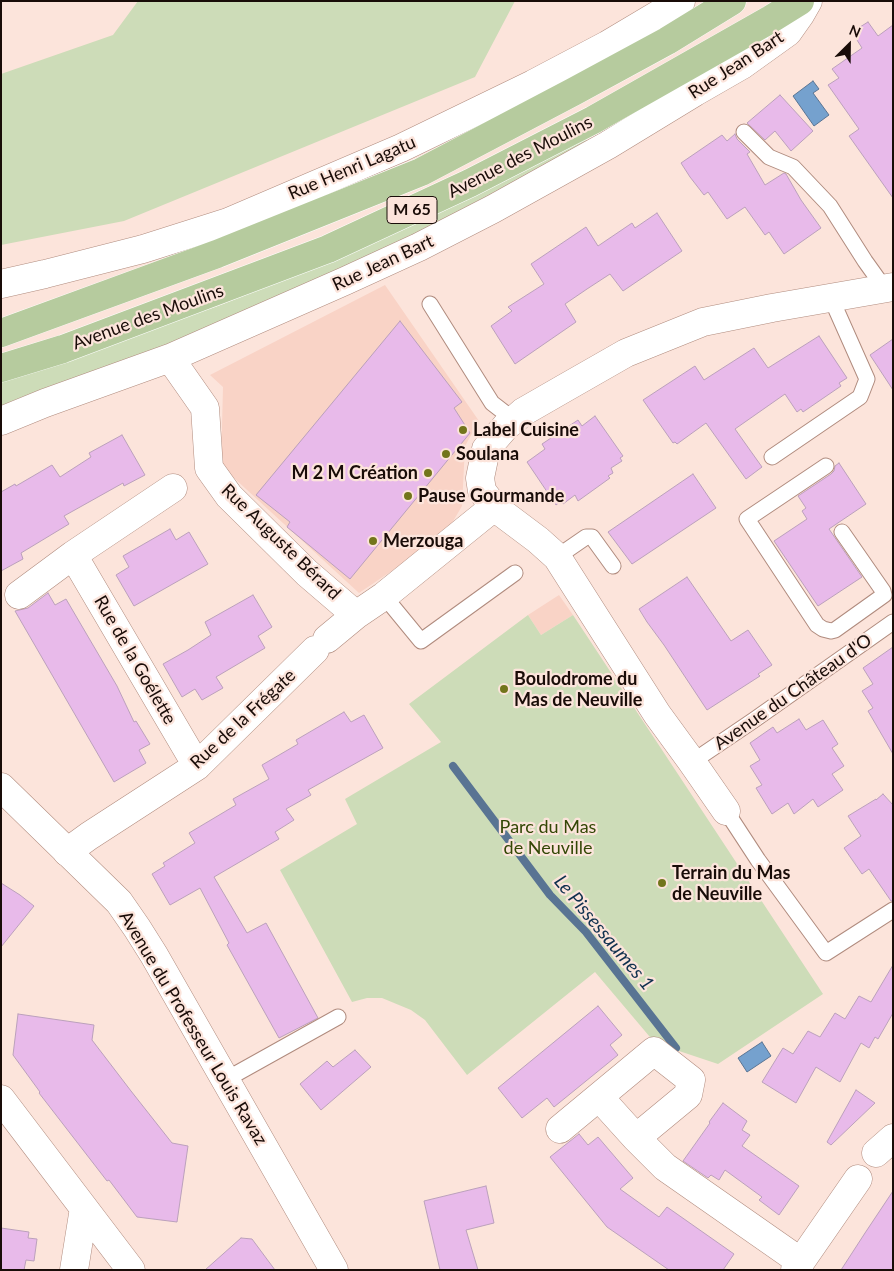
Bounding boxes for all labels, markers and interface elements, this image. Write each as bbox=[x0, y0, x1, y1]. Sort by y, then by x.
north arrow bbox=[824, 20, 874, 70]
text: N bbox=[847, 21, 863, 41]
street label: Rue Jean Bart bbox=[684, 26, 788, 104]
street label: Avenue des Moulins bbox=[444, 111, 596, 203]
street label: Rue Henri Lagatu bbox=[285, 131, 419, 205]
road number: M 65 bbox=[387, 196, 437, 224]
street label: Rue Jean Bart bbox=[329, 230, 437, 296]
street label: Avenue des Moulins bbox=[69, 280, 227, 354]
place label: Label Cuisine bbox=[473, 419, 579, 441]
marker: Label Cuisine bbox=[457, 424, 469, 436]
place label: Soulana bbox=[456, 443, 519, 465]
marker: Soulana bbox=[440, 448, 452, 460]
place label: M 2 M Création bbox=[291, 462, 418, 484]
marker: M 2 M Création bbox=[422, 467, 434, 479]
street label: Rue Auguste Bérard bbox=[217, 480, 345, 604]
place label: Pause Gourmande bbox=[418, 485, 564, 507]
marker: Pause Gourmande bbox=[402, 490, 414, 502]
place label: Merzouga bbox=[383, 530, 463, 552]
marker: Merzouga bbox=[367, 535, 379, 547]
street label: Rue de la Goélette bbox=[89, 592, 181, 728]
street label: Avenue du Château d'O bbox=[710, 629, 876, 755]
street label: Rue de la Frégate bbox=[186, 665, 300, 773]
place label: Boulodrome du Mas de Neuville bbox=[514, 668, 642, 711]
marker: Boulodrome du Mas de Neuville bbox=[498, 683, 510, 695]
park label: Parc du Mas de Neuville bbox=[500, 816, 596, 859]
place label: Terrain du Mas de Neuville bbox=[672, 862, 790, 904]
water label: Le Pissessaumes 1 bbox=[549, 871, 659, 995]
marker: Terrain du Mas de Neuville bbox=[656, 877, 668, 889]
street label: Avenue du Professeur Louis Ravaz bbox=[114, 907, 272, 1149]

